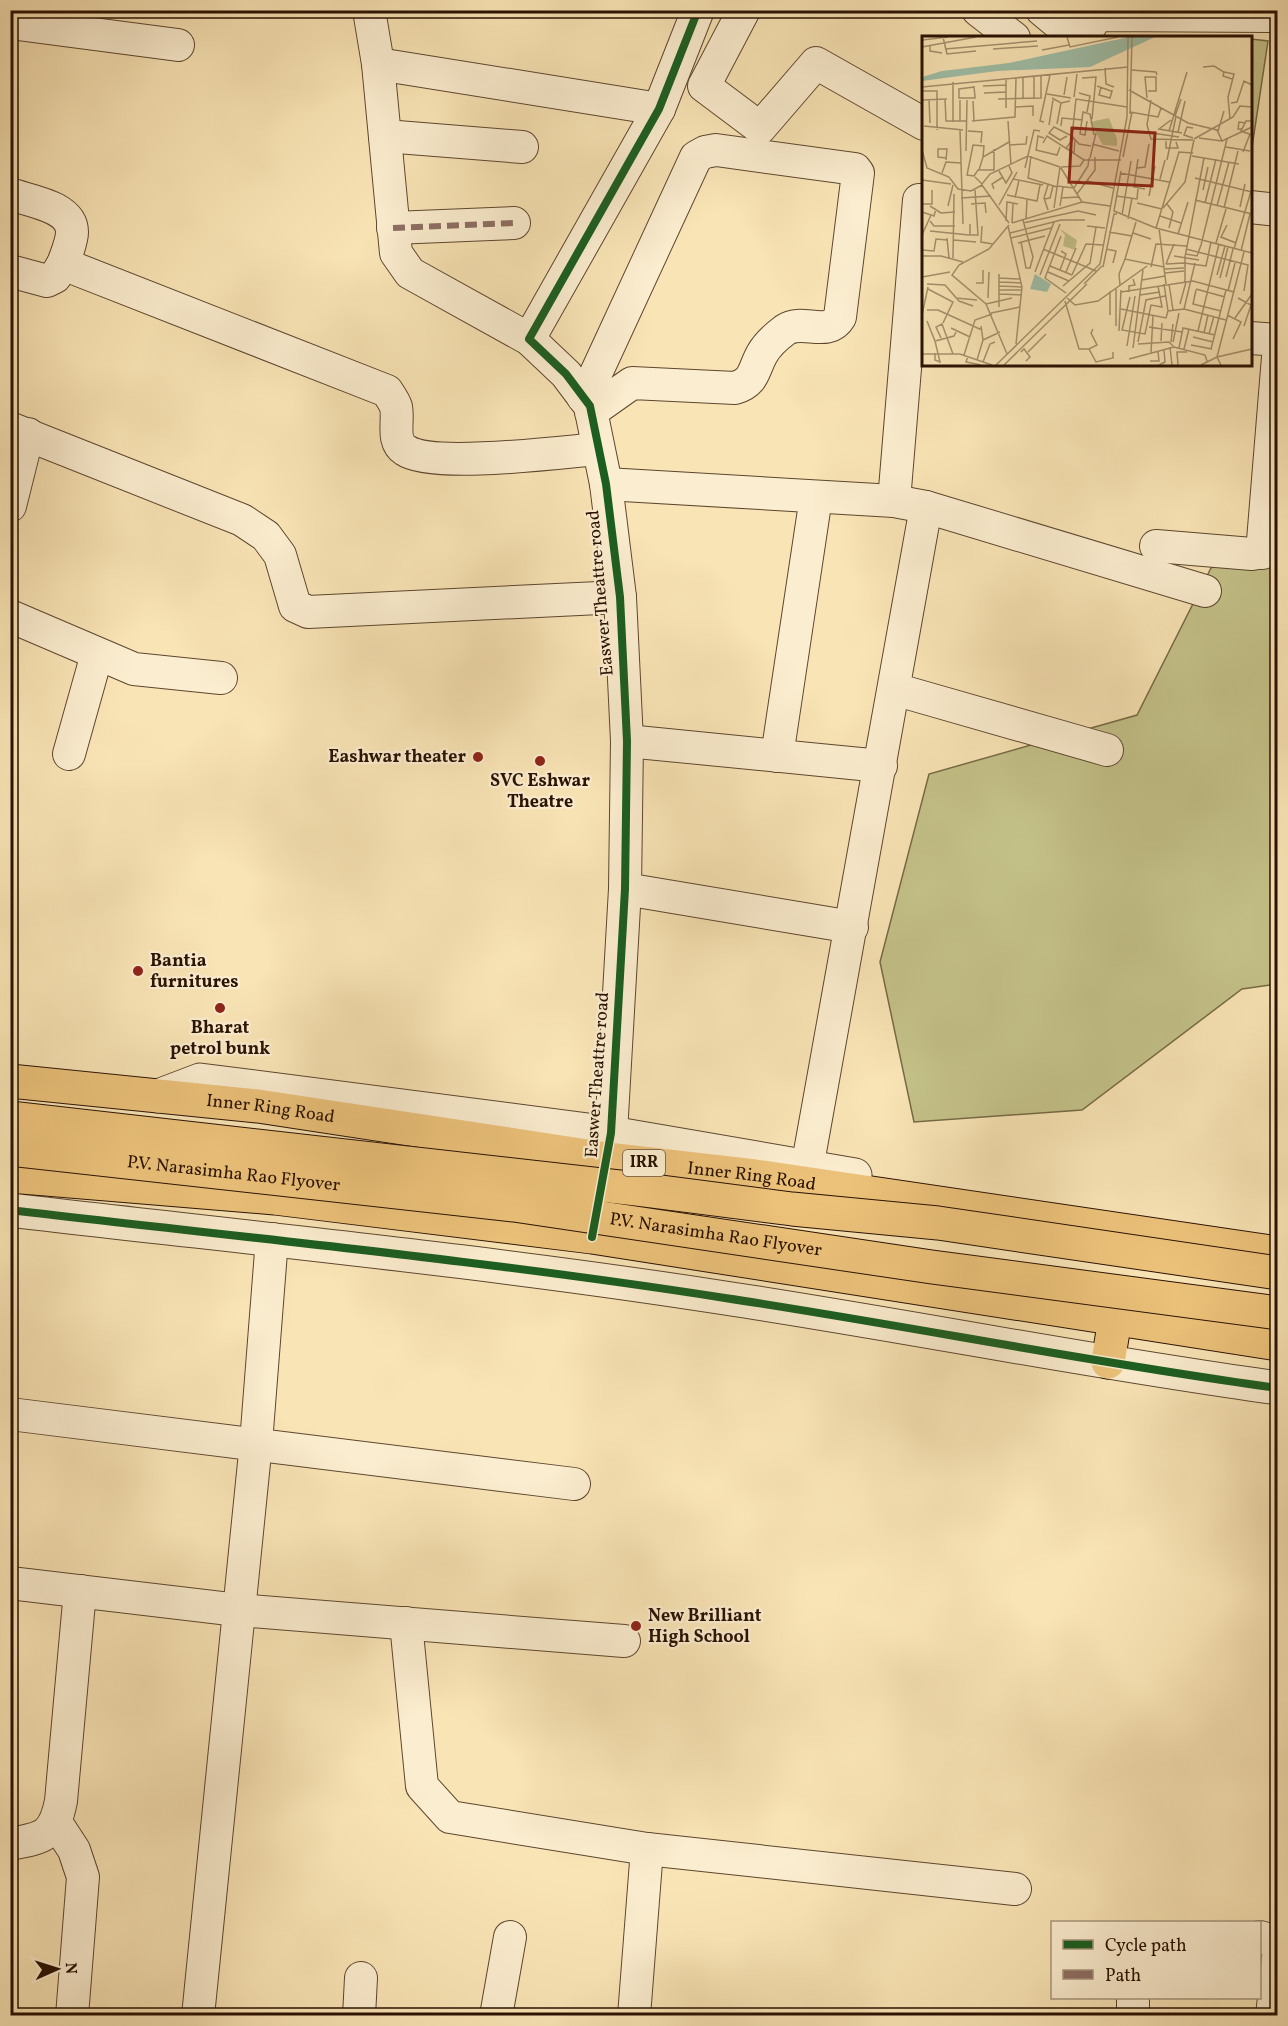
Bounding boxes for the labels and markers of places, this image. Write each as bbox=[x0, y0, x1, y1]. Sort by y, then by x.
place label: Eashwar theater bbox=[328, 745, 466, 770]
marker: Eashwar theater bbox=[471, 750, 485, 764]
marker: SVC Eshwar Theatre bbox=[533, 754, 547, 768]
place label: SVC Eshwar Theatre bbox=[490, 769, 590, 815]
place label: Bantia furnitures bbox=[150, 949, 239, 995]
marker: Bantia furnitures bbox=[131, 964, 145, 978]
marker: Bharat petrol bunk bbox=[213, 1001, 227, 1015]
place label: Bharat petrol bunk bbox=[170, 1016, 270, 1062]
place label: New Brilliant High School bbox=[648, 1604, 762, 1650]
marker: New Brilliant High School bbox=[629, 1619, 643, 1633]

